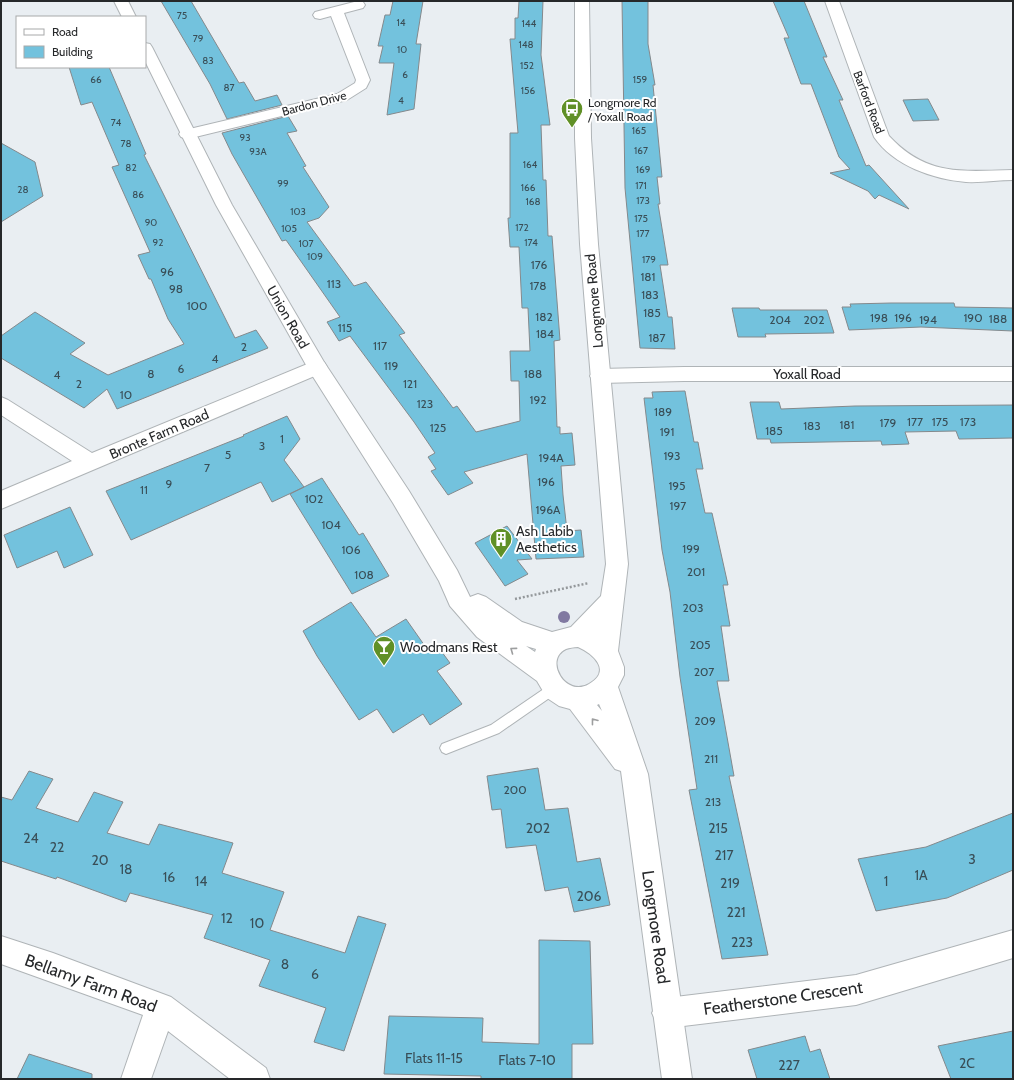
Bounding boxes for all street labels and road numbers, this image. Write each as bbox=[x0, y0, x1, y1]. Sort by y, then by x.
street label: Barford Road bbox=[850, 68, 888, 136]
street label: Bardon Drive bbox=[280, 87, 348, 119]
street label: Longmore Road bbox=[581, 253, 607, 349]
street label: Union Road bbox=[263, 282, 313, 352]
street label: Yoxall Road bbox=[772, 365, 841, 383]
street label: Bronte Farm Road bbox=[107, 405, 211, 463]
street label: Longmore Road bbox=[638, 869, 674, 985]
street label: Bellamy Farm Road bbox=[22, 950, 160, 1016]
street label: Featherstone Crescent bbox=[702, 977, 864, 1019]

